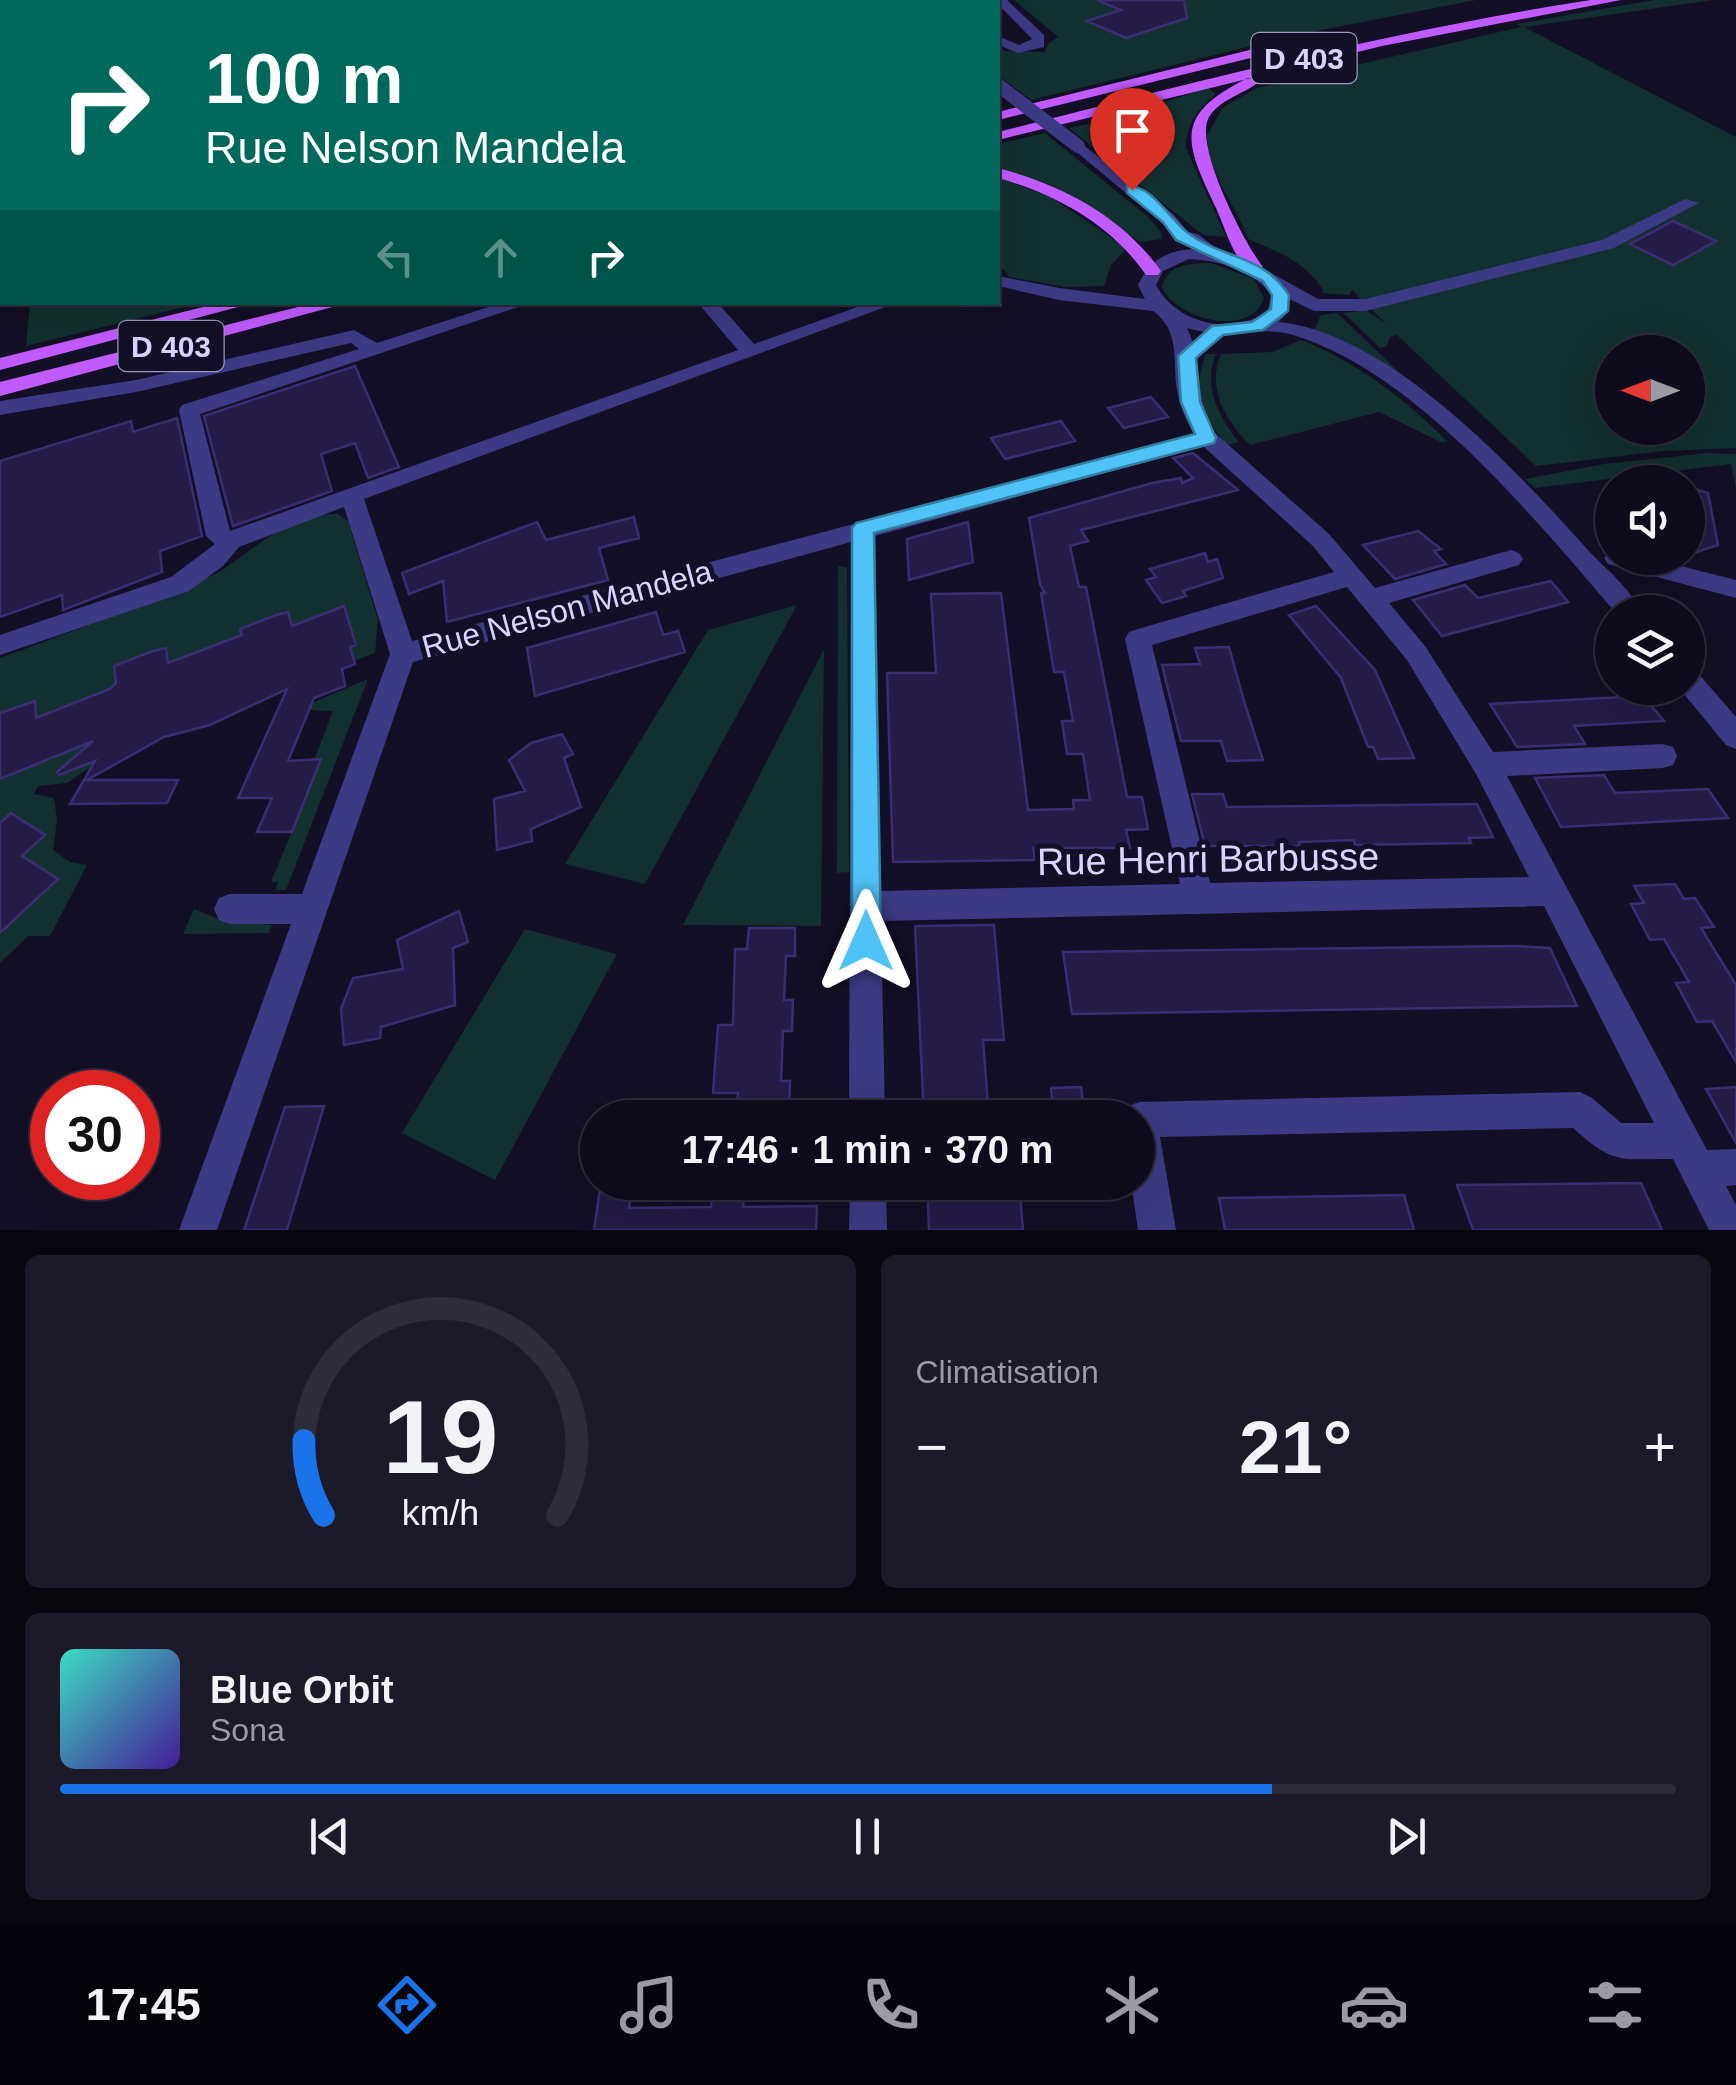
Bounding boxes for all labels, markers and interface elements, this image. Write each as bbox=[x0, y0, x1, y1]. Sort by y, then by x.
road number: D 403 bbox=[1252, 33, 1356, 83]
icon: right bbox=[40, 40, 170, 170]
text: 100 m bbox=[205, 40, 403, 118]
pin bbox=[1090, 88, 1175, 191]
icon: arrive bbox=[1105, 103, 1160, 158]
text: Rue Nelson Mandela bbox=[205, 122, 625, 173]
icon: left bbox=[368, 230, 423, 285]
icon: ahead bbox=[473, 230, 528, 285]
icon: right bbox=[578, 230, 633, 285]
road number: D 403 bbox=[119, 321, 224, 371]
north arrow bbox=[1595, 335, 1705, 445]
map controls bbox=[1595, 335, 1705, 705]
button: sound bbox=[1595, 465, 1705, 575]
street label: Rue Nelson Mandela bbox=[418, 553, 716, 665]
button: layers bbox=[1595, 595, 1705, 705]
street label: Rue Henri Barbusse bbox=[1037, 835, 1379, 883]
position arrow bbox=[814, 889, 918, 993]
speed limit sign: 30 bbox=[30, 1070, 160, 1200]
text: 17:46 · 1 min · 370 m bbox=[682, 1129, 1053, 1171]
text: Climatisation bbox=[916, 1354, 1099, 1390]
text: 19 bbox=[382, 1379, 498, 1495]
text: 21° bbox=[1239, 1405, 1352, 1489]
text: − bbox=[916, 1416, 948, 1478]
text: + bbox=[1644, 1416, 1676, 1478]
text: km/h bbox=[402, 1493, 479, 1533]
text: Blue Orbit bbox=[210, 1669, 394, 1711]
text: Sona bbox=[210, 1712, 285, 1748]
icon: previous bbox=[302, 1809, 357, 1864]
icon: pause bbox=[840, 1809, 895, 1864]
icon: next bbox=[1379, 1809, 1434, 1864]
icon: directions bbox=[372, 1970, 442, 2040]
icon: music bbox=[614, 1970, 684, 2040]
icon: phone bbox=[856, 1970, 926, 2040]
icon: climate bbox=[1097, 1970, 1167, 2040]
icon: car bbox=[1339, 1970, 1409, 2040]
icon: filters bbox=[1580, 1970, 1650, 2040]
text: 17:45 bbox=[86, 1979, 201, 2030]

